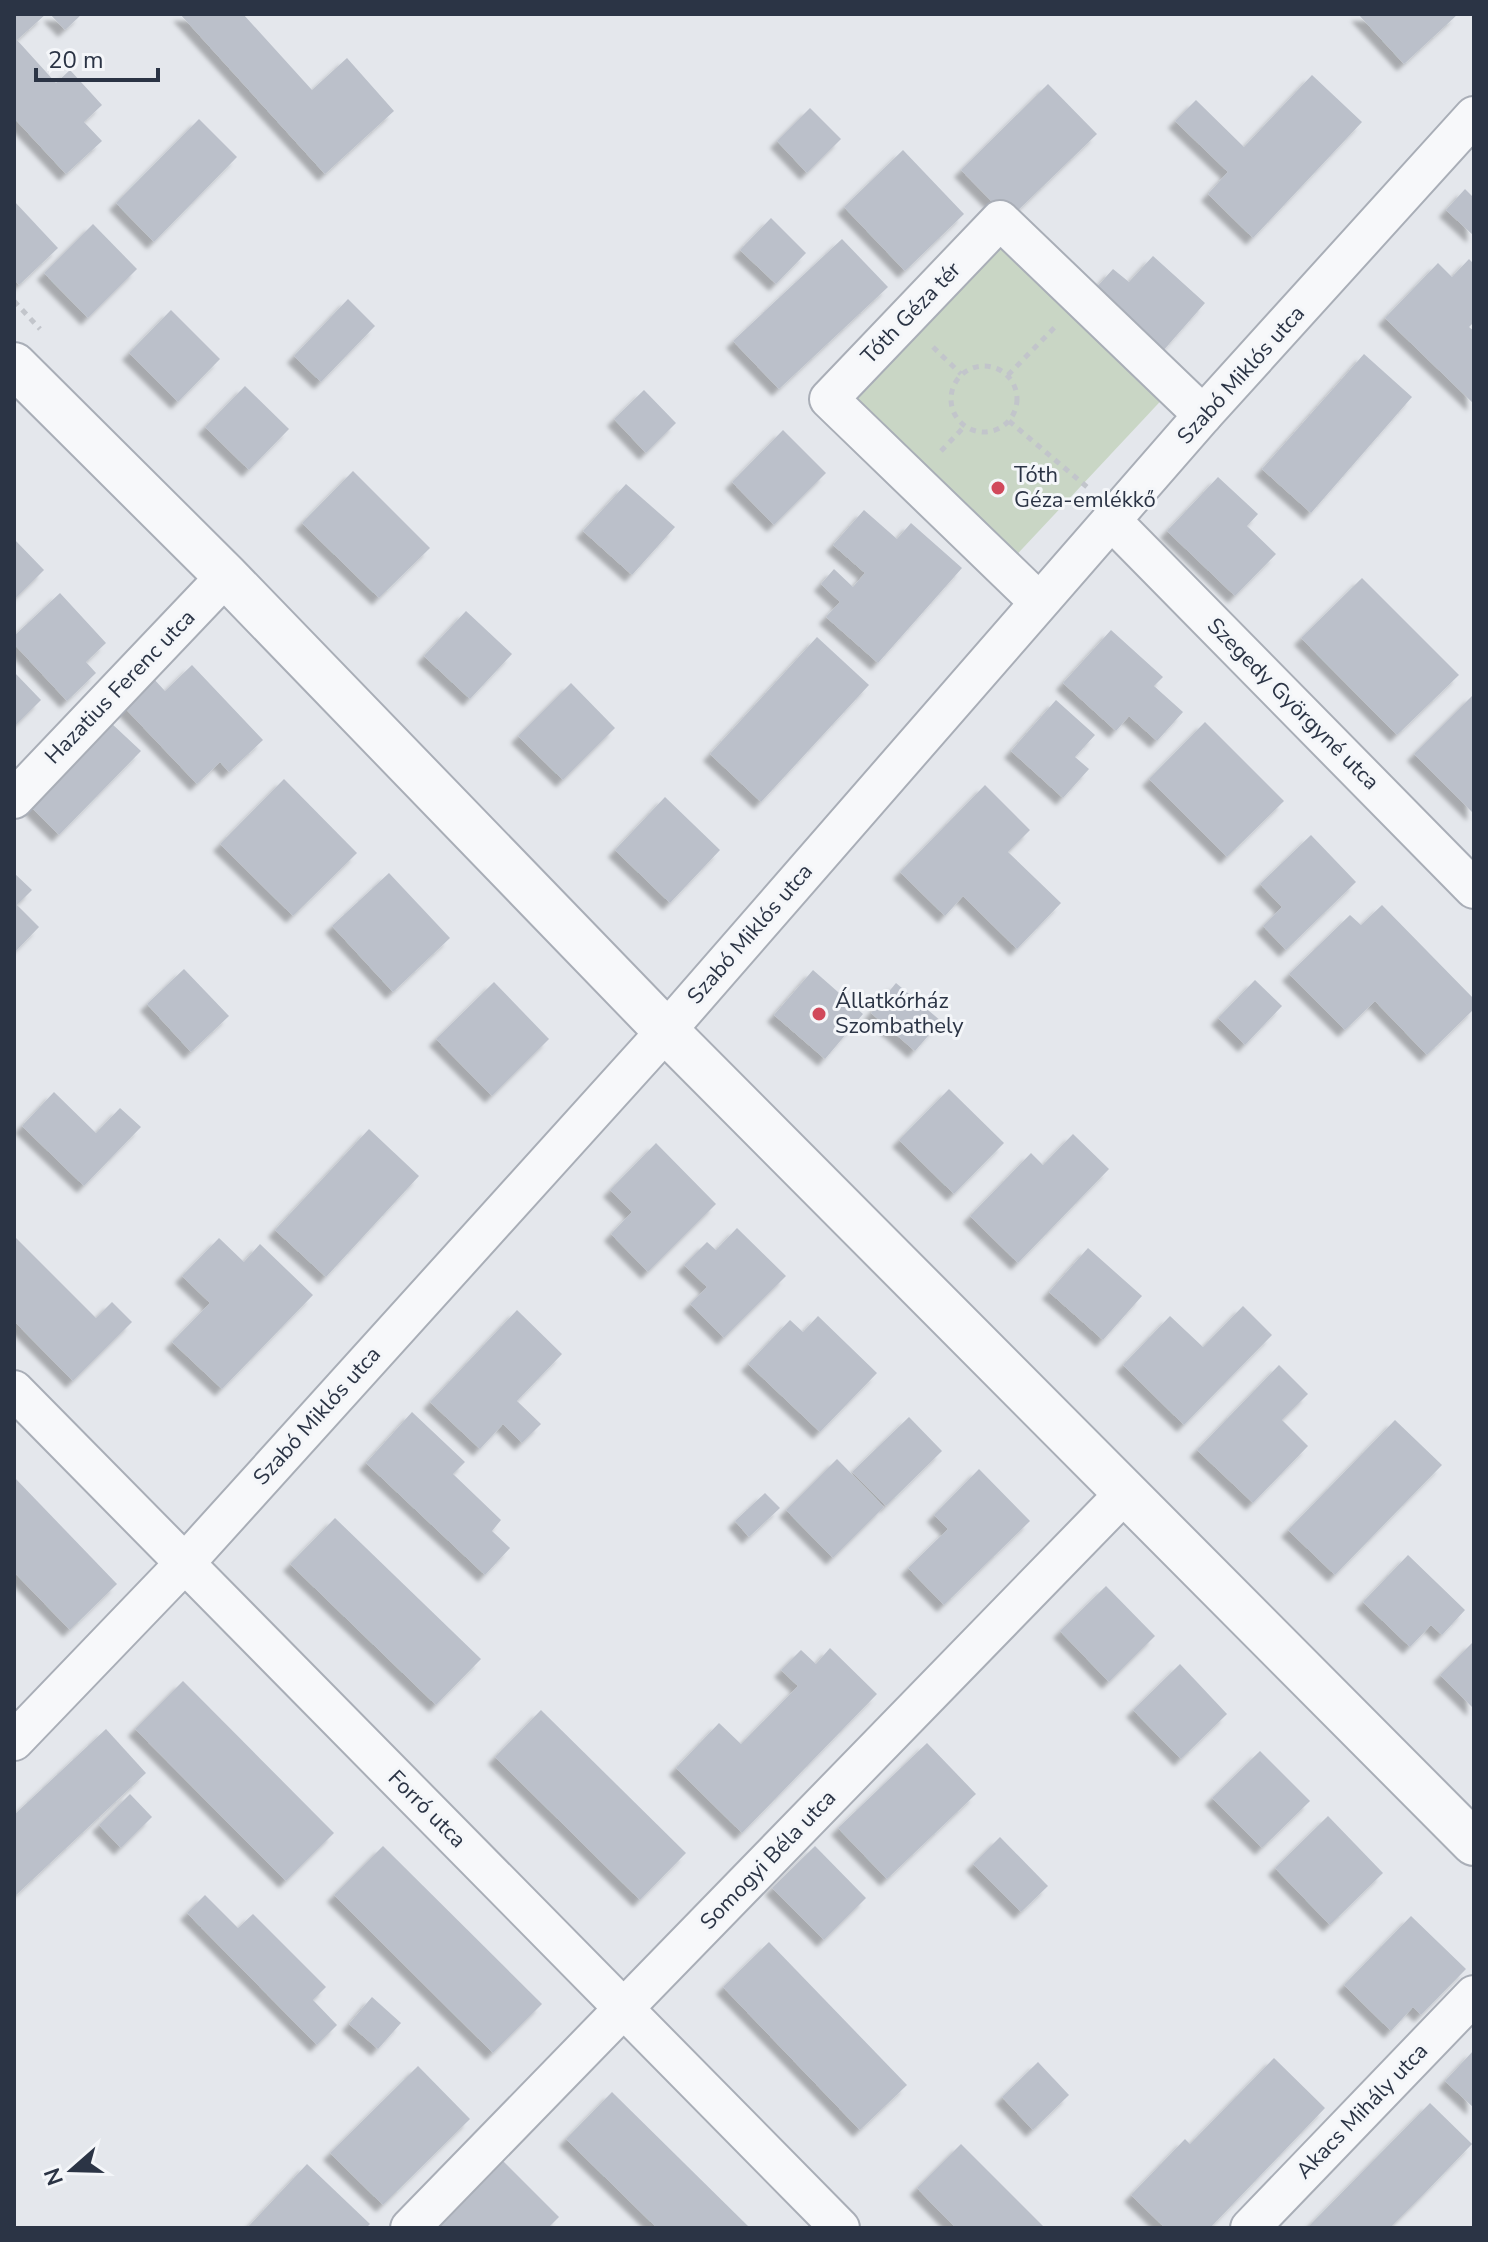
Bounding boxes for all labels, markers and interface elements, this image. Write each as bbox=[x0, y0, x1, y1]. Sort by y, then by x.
scale bar bbox=[36, 32, 158, 82]
text: 20 m bbox=[48, 44, 104, 76]
street label: Tóth Géza tér bbox=[854, 255, 968, 371]
street label: Szabó Miklós utca bbox=[1170, 299, 1312, 451]
place label: Tóth Géza-emlékkő bbox=[1014, 460, 1156, 515]
marker: Tóth Géza-emlékkő bbox=[989, 479, 1007, 497]
street label: Hazatius Ferenc utca bbox=[38, 603, 202, 771]
street label: Szegedy Györgyné utca bbox=[1200, 611, 1386, 797]
street label: Szabó Miklós utca bbox=[680, 857, 820, 1011]
place label: Állatkórház Szombathely bbox=[835, 986, 964, 1041]
marker: Állatkórház Szombathely bbox=[810, 1005, 828, 1023]
street label: Szabó Miklós utca bbox=[246, 1340, 388, 1492]
street label: Forró utca bbox=[381, 1763, 473, 1855]
street label: Somogyi Béla utca bbox=[693, 1783, 843, 1937]
street label: Akacs Mihály utca bbox=[1289, 2037, 1435, 2185]
north arrow bbox=[32, 2130, 112, 2210]
text: N bbox=[37, 2164, 71, 2189]

